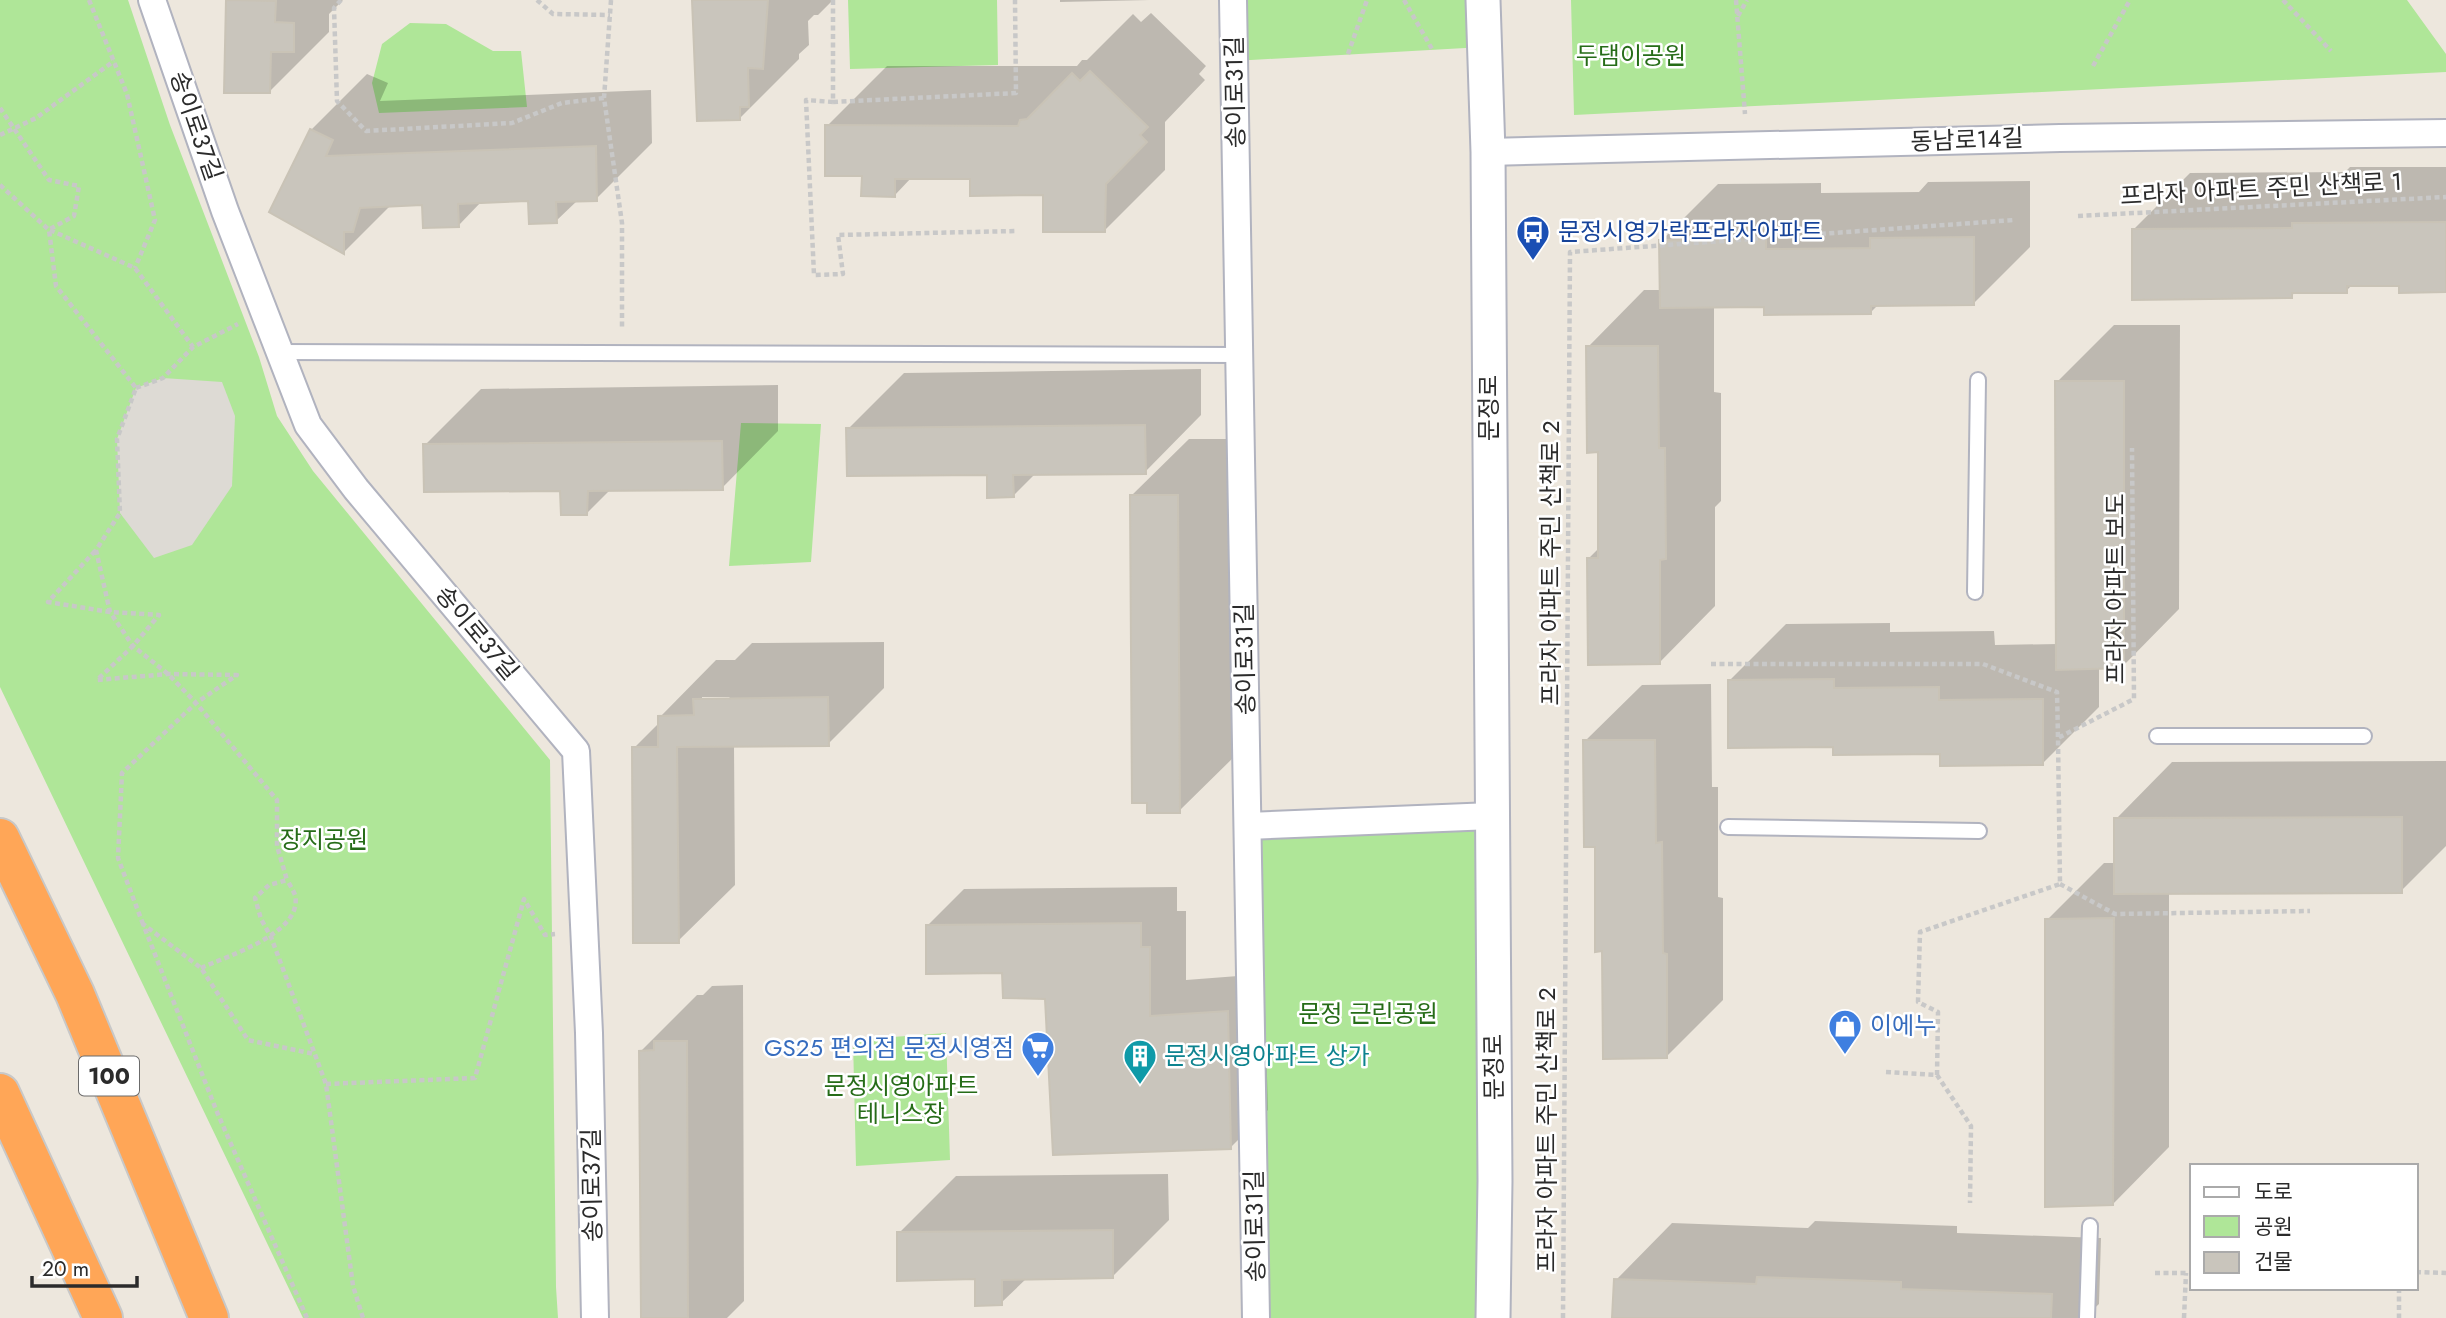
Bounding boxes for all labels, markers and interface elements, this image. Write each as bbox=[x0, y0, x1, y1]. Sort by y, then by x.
street label: 송이로31길 bbox=[1216, 36, 1253, 148]
park label: 두댐이공원 bbox=[1576, 38, 1686, 73]
street label: 송이로37길 bbox=[161, 66, 232, 185]
street label: 동남로14길 bbox=[1910, 120, 2024, 159]
street label: 프라자 아파트 주민 산책로 1 bbox=[2119, 164, 2403, 213]
bus stop icon: 문정시영가락프라자아파트 bbox=[1514, 213, 1552, 262]
place label: 문정시영가락프라자아파트 bbox=[1558, 214, 1823, 249]
street label: 문정로 bbox=[1471, 375, 1506, 441]
street label: 프라자 아파트 주민 산책로 2 bbox=[1533, 420, 1568, 706]
street label: 프라자 아파트 보도 bbox=[2098, 493, 2133, 685]
street label: 송이로37길 bbox=[427, 578, 527, 687]
street label: 송이로31길 bbox=[1226, 603, 1263, 715]
park label: 장지공원 bbox=[280, 822, 368, 857]
street label: 프라자 아파트 주민 산책로 2 bbox=[1529, 987, 1564, 1273]
park label: 문정 근린공원 bbox=[1298, 996, 1438, 1031]
shop icon: 이에누 bbox=[1826, 1007, 1864, 1056]
place label: 이에누 bbox=[1870, 1008, 1936, 1043]
supermarket icon: GS25 편의점 문정시영점 bbox=[1019, 1029, 1057, 1078]
place label: GS25 편의점 문정시영점 bbox=[764, 1030, 1014, 1065]
street label: 문정로 bbox=[1475, 1034, 1512, 1100]
building icon: 문정시영아파트 상가 bbox=[1121, 1037, 1159, 1086]
place label: 문정시영아파트 상가 bbox=[1164, 1038, 1370, 1073]
road number: 100 bbox=[79, 1056, 139, 1096]
park label: 문정시영아파트 테니스장 bbox=[824, 1068, 978, 1131]
street label: 송이로37길 bbox=[573, 1128, 610, 1242]
legend bbox=[2190, 1164, 2418, 1290]
street label: 송이로31길 bbox=[1236, 1170, 1273, 1282]
text: 도로 bbox=[2254, 1177, 2293, 1207]
text: 공원 bbox=[2254, 1212, 2293, 1242]
scale bar bbox=[32, 1244, 136, 1288]
text: 건물 bbox=[2254, 1247, 2293, 1277]
text: 20 m bbox=[42, 1254, 89, 1284]

